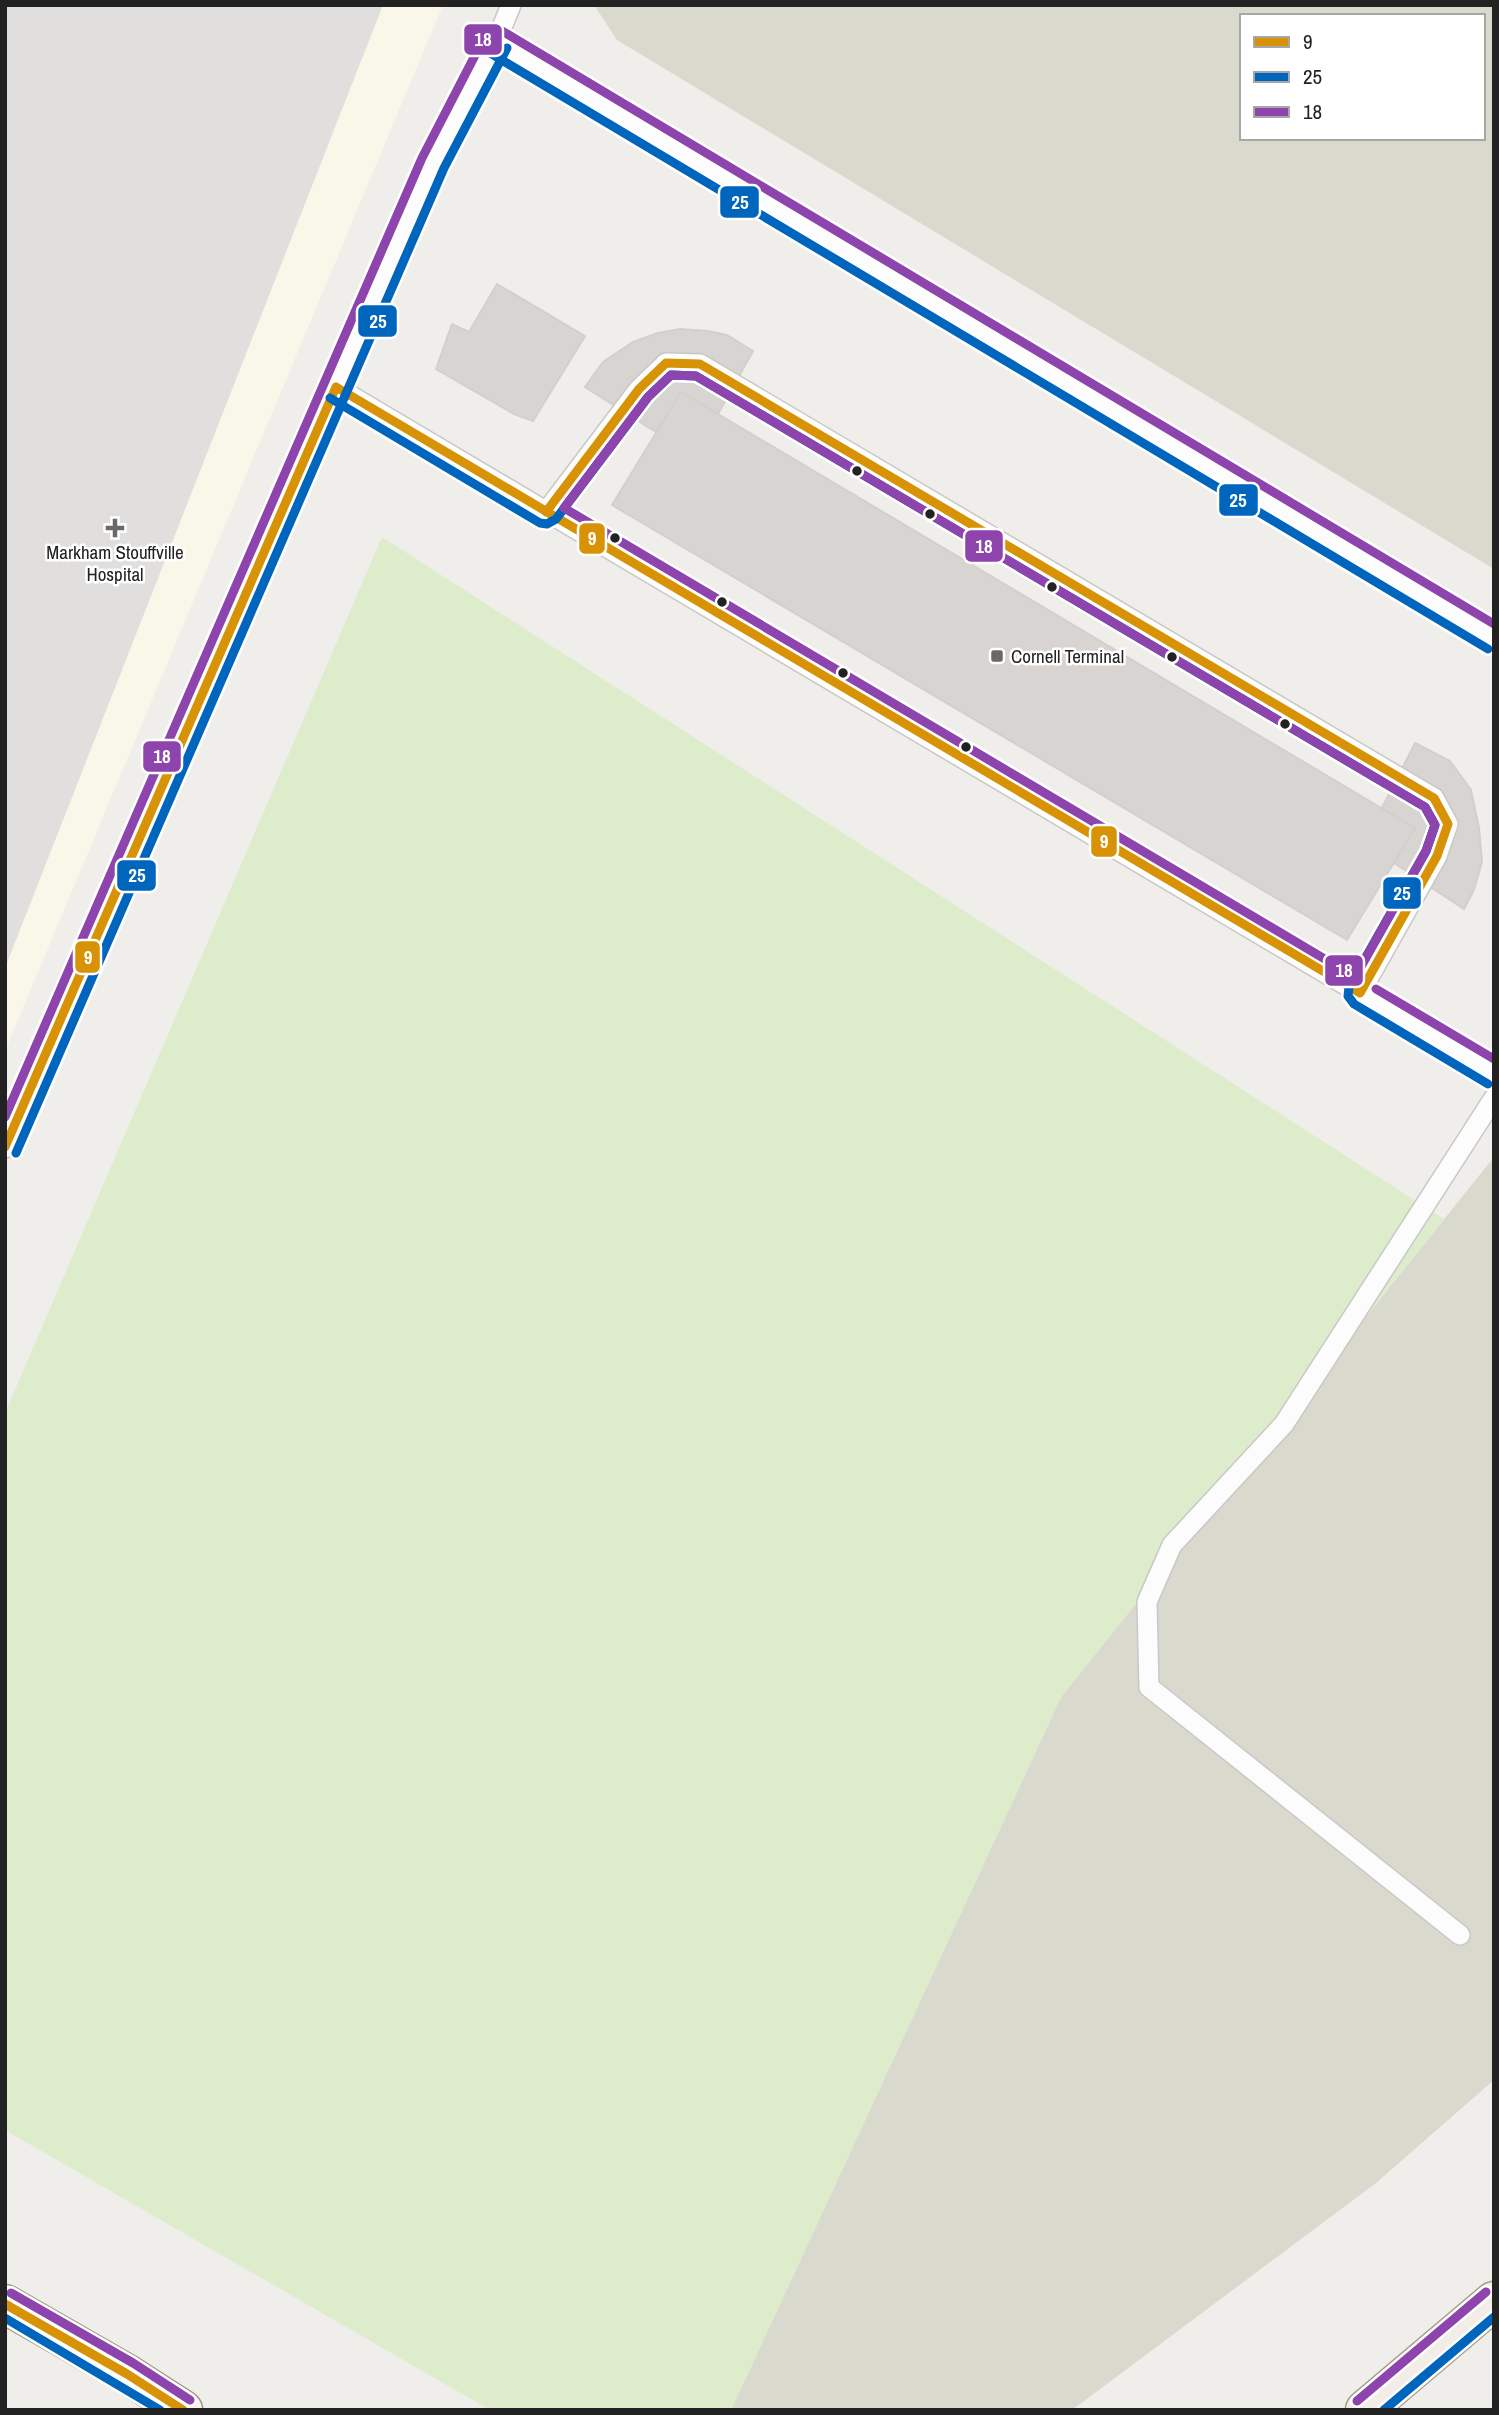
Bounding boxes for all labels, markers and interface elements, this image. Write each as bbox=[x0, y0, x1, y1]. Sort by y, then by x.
legend bbox=[1240, 14, 1485, 140]
line badge: 18 bbox=[463, 23, 503, 56]
text: 18 bbox=[474, 26, 492, 52]
text: 9 bbox=[1303, 27, 1313, 56]
text: 25 bbox=[1303, 62, 1322, 91]
text: 18 bbox=[1303, 97, 1322, 126]
line badge: 25 bbox=[719, 185, 760, 219]
text: 25 bbox=[731, 189, 749, 215]
line badge: 25 bbox=[357, 304, 398, 338]
text: 25 bbox=[369, 308, 387, 334]
unlabelled marker bbox=[850, 464, 864, 478]
line badge: 25 bbox=[1218, 483, 1259, 517]
text: 25 bbox=[1229, 487, 1247, 513]
unlabelled marker bbox=[923, 507, 937, 521]
marker: Markham Stouffville Hospital bbox=[105, 518, 125, 538]
line badge: 9 bbox=[578, 522, 606, 555]
text: 9 bbox=[588, 525, 597, 551]
line badge: 18 bbox=[964, 529, 1004, 563]
unlabelled marker bbox=[608, 531, 622, 545]
text: 18 bbox=[975, 533, 993, 559]
place label: Markham Stouffville Hospital bbox=[46, 539, 184, 587]
unlabelled marker bbox=[1045, 580, 1059, 594]
unlabelled marker bbox=[715, 595, 729, 609]
place label: Cornell Terminal bbox=[1011, 643, 1124, 669]
marker: Cornell Terminal bbox=[989, 648, 1005, 664]
unlabelled marker bbox=[1165, 650, 1179, 664]
unlabelled marker bbox=[836, 666, 850, 680]
unlabelled marker bbox=[1278, 717, 1292, 731]
line badge: 18 bbox=[142, 740, 182, 773]
unlabelled marker bbox=[959, 740, 973, 754]
text: 18 bbox=[153, 743, 171, 769]
line badge: 9 bbox=[1090, 825, 1118, 858]
text: 9 bbox=[1100, 828, 1109, 854]
line badge: 25 bbox=[116, 859, 157, 892]
text: 25 bbox=[128, 862, 146, 888]
line badge: 25 bbox=[1382, 876, 1422, 910]
text: 25 bbox=[1393, 880, 1411, 906]
line badge: 9 bbox=[74, 940, 101, 974]
text: 9 bbox=[84, 944, 93, 970]
line badge: 18 bbox=[1324, 954, 1364, 987]
text: 18 bbox=[1335, 957, 1353, 983]

